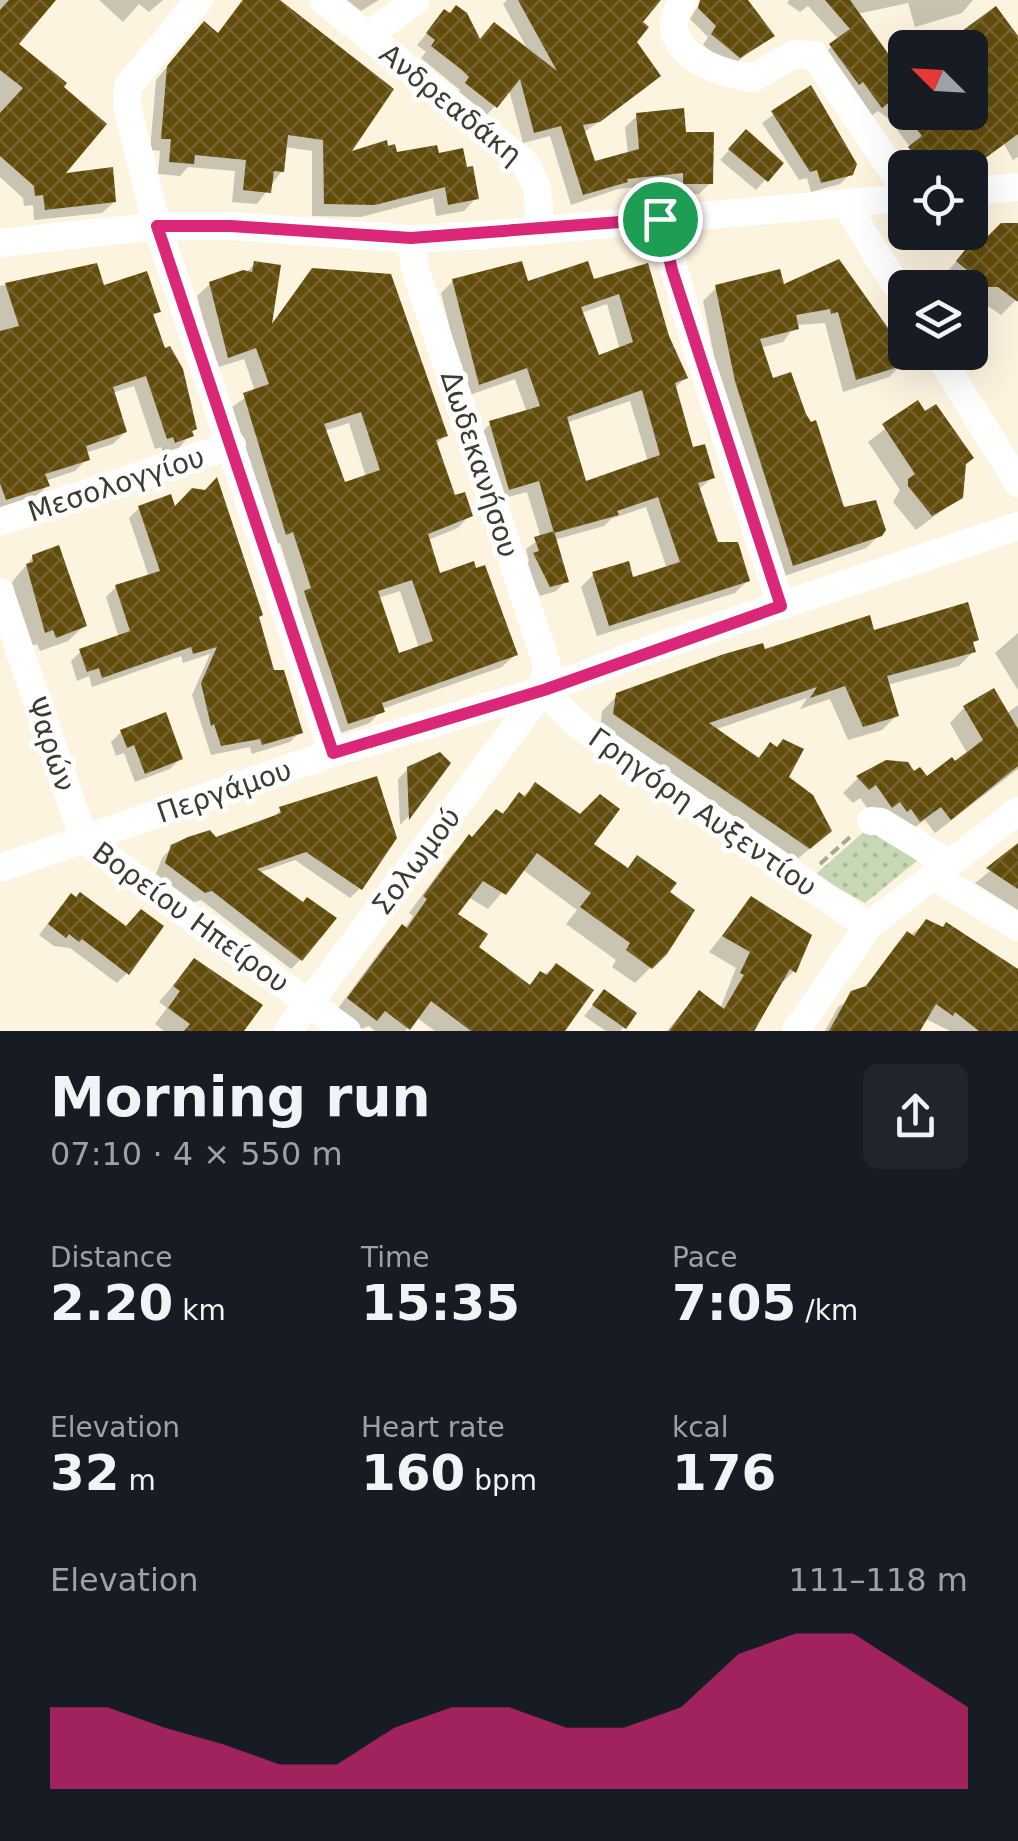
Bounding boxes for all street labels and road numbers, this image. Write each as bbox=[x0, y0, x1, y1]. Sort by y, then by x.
street label: Ανδρεαδάκη bbox=[373, 37, 528, 172]
street label: Δωδεκανήσου bbox=[434, 367, 525, 562]
street label: Μεσολογγίου bbox=[24, 440, 209, 529]
street label: Ψαρών bbox=[19, 693, 82, 796]
street label: Γρηγόρη Αυξεντίου bbox=[582, 721, 823, 904]
street label: Περγάμου bbox=[153, 753, 296, 830]
street label: Σολωμού bbox=[365, 801, 467, 922]
street label: Βορείου Ηπείρου bbox=[86, 835, 295, 1000]

